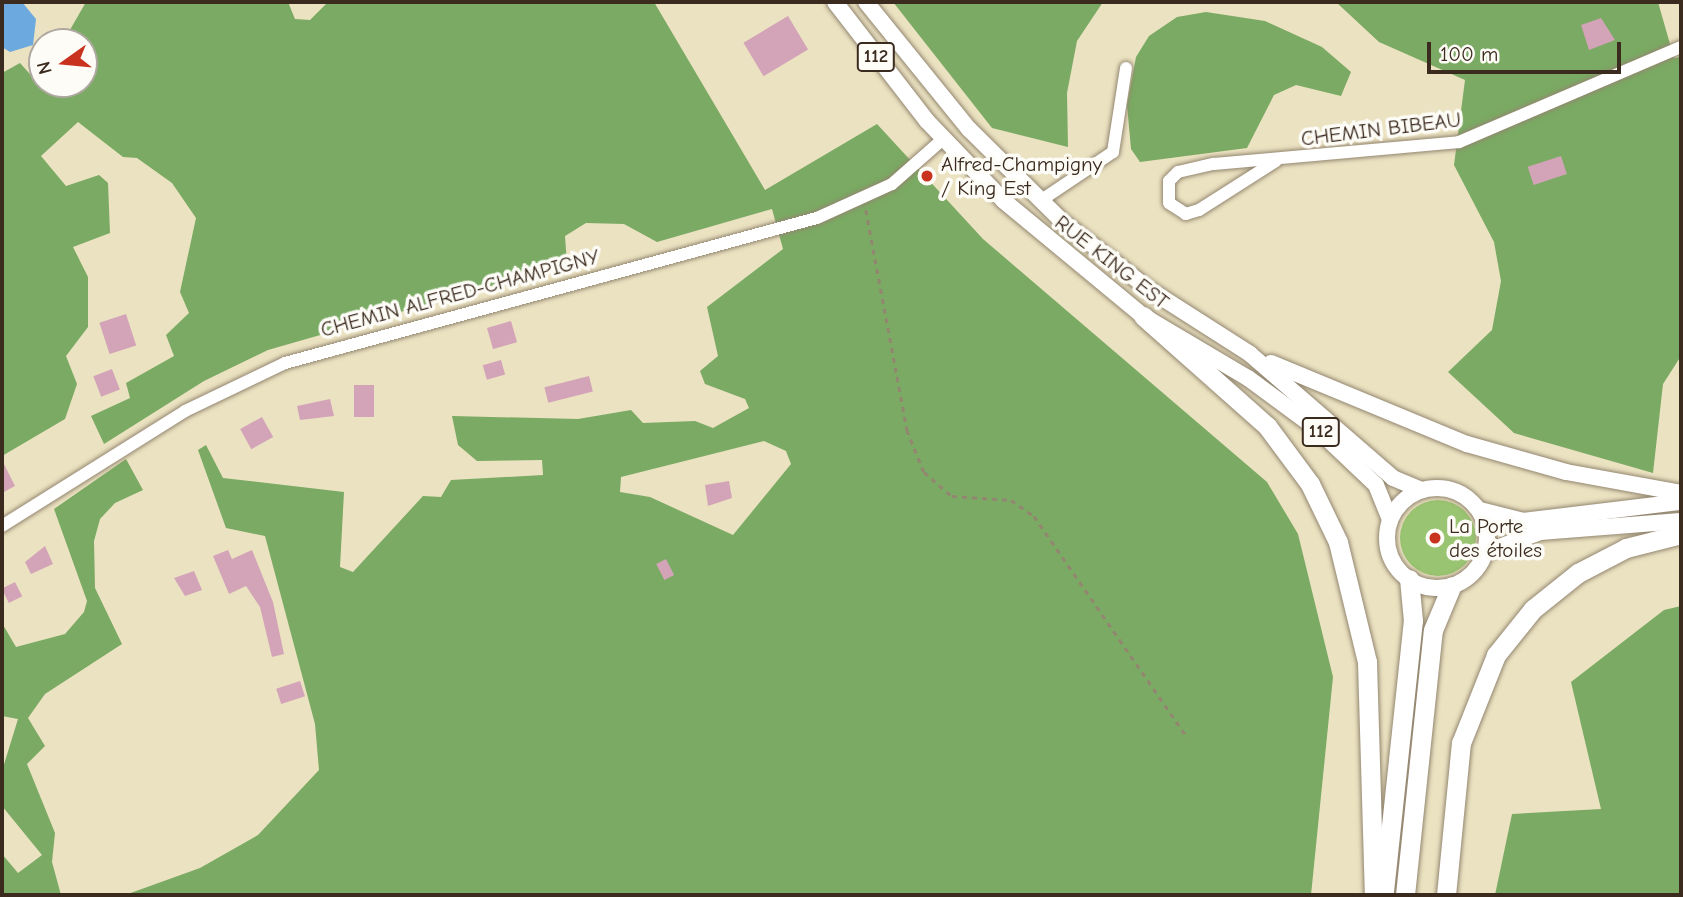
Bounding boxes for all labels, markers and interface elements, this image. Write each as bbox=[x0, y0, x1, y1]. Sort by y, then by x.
north arrow bbox=[28, 28, 98, 98]
scale bar bbox=[1431, 28, 1625, 72]
road number: 112 bbox=[857, 41, 895, 72]
text: 100 m bbox=[1440, 42, 1498, 66]
text: N bbox=[32, 59, 57, 77]
street label: CHEMIN BIBEAU bbox=[1300, 107, 1462, 151]
place label: Alfred-Champigny / King Est bbox=[941, 151, 1102, 201]
marker: Alfred-Champigny / King Est bbox=[919, 168, 935, 184]
street label: RUE KING EST bbox=[1050, 210, 1174, 314]
street label: CHEMIN ALFRED-CHAMPIGNY bbox=[318, 244, 602, 342]
road number: 112 bbox=[1302, 416, 1340, 448]
place label: La Porte des étoiles bbox=[1449, 513, 1542, 563]
marker: La Porte des étoiles bbox=[1427, 530, 1443, 546]

